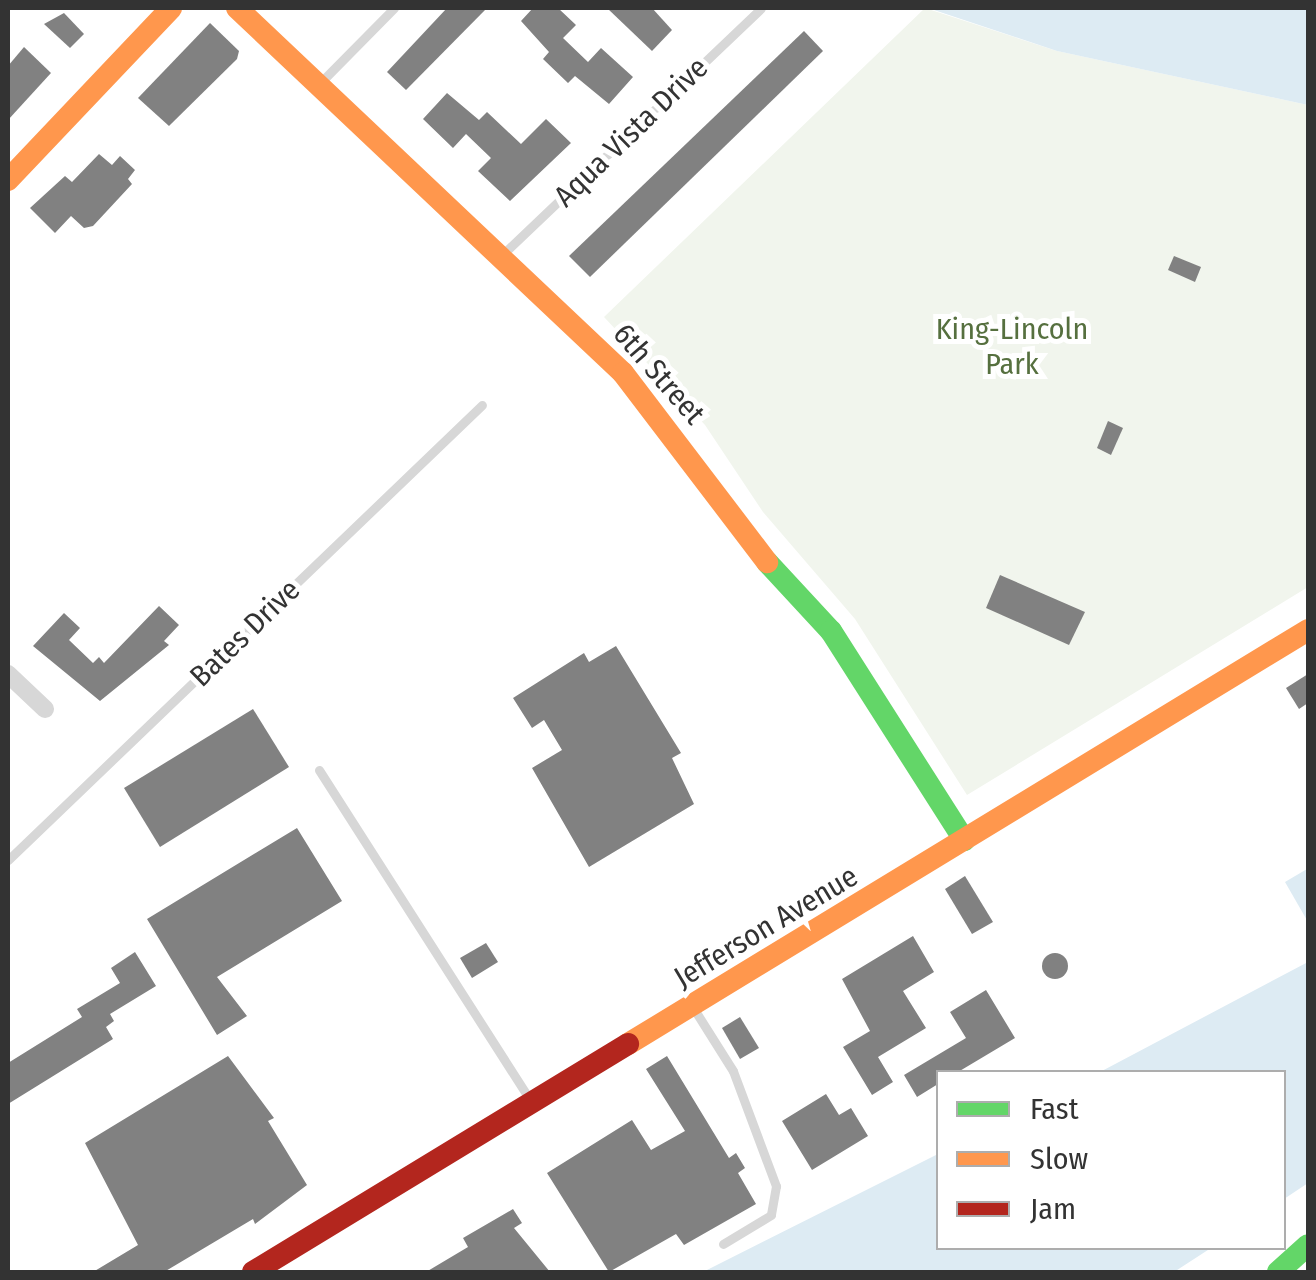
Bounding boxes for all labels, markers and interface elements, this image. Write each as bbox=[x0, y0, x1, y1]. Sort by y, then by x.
street label: Aqua Vista Drive bbox=[547, 50, 715, 214]
park label: King-Lincoln Park bbox=[936, 311, 1088, 382]
street label: 6th Street bbox=[606, 316, 712, 432]
street label: Bates Drive bbox=[183, 572, 307, 694]
street label: Jefferson Avenue bbox=[668, 858, 864, 996]
legend bbox=[936, 1070, 1286, 1250]
text: Fast bbox=[1030, 1091, 1078, 1127]
text: Slow bbox=[1030, 1141, 1088, 1177]
text: Jam bbox=[1030, 1191, 1076, 1227]

